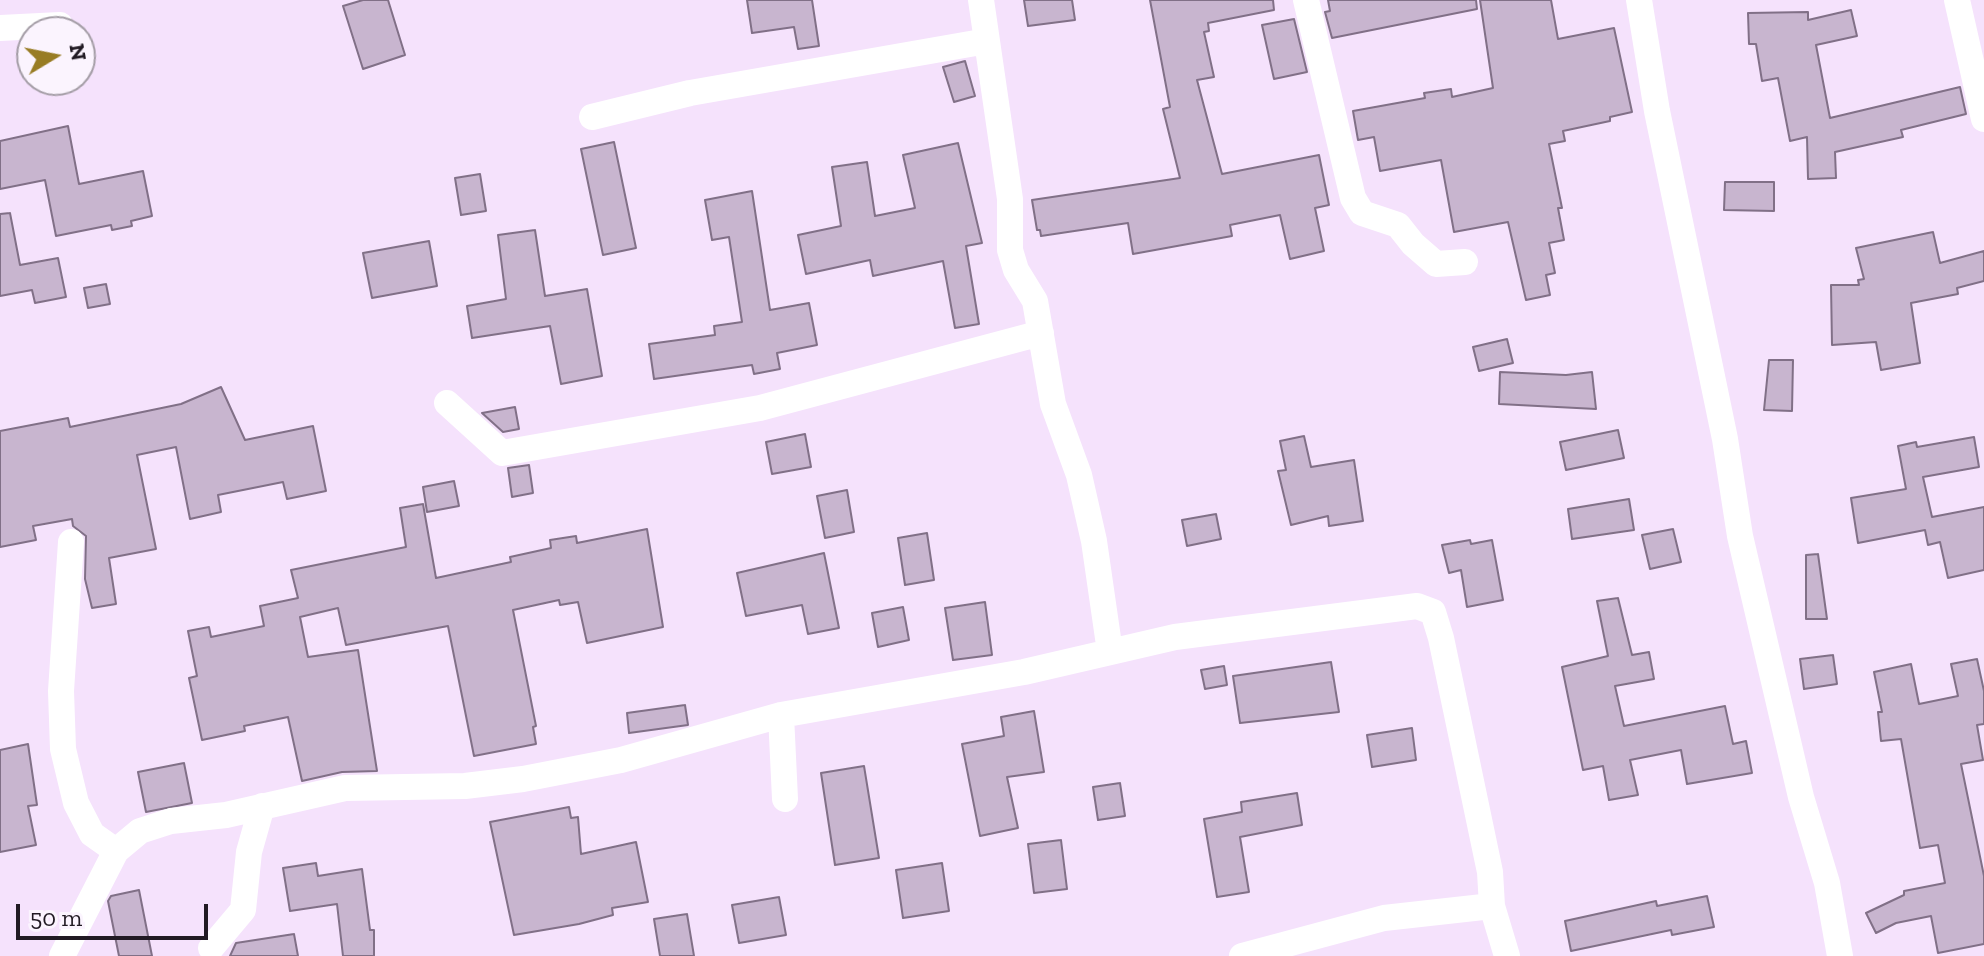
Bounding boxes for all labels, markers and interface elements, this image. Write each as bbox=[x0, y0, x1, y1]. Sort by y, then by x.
north arrow bbox=[16, 16, 96, 96]
text: N bbox=[63, 42, 93, 63]
scale bar bbox=[20, 888, 212, 938]
text: 50 m bbox=[30, 903, 82, 932]

